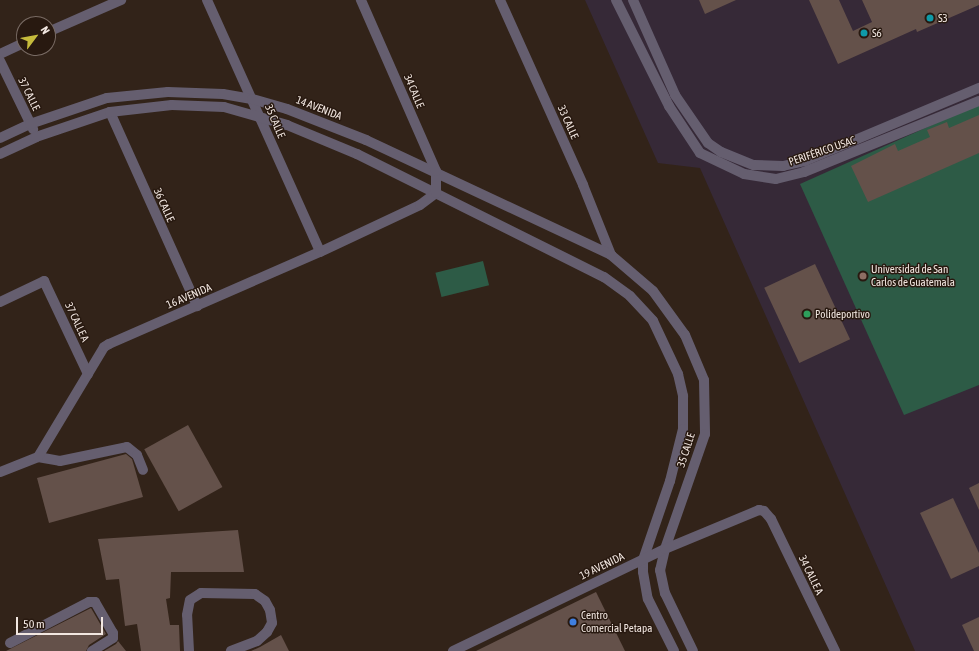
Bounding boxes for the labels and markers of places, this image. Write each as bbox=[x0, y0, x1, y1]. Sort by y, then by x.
place label: S3 bbox=[938, 11, 948, 25]
marker: S3 bbox=[925, 13, 935, 23]
place label: S6 bbox=[872, 26, 882, 40]
marker: S6 bbox=[859, 28, 869, 38]
place label: Universidad de San Carlos de Guatemala bbox=[871, 263, 955, 289]
marker: Universidad de San Carlos de Guatemala bbox=[858, 271, 868, 281]
place label: Polideportivo bbox=[815, 307, 870, 321]
marker: Polideportivo bbox=[802, 309, 812, 319]
place label: Centro Comercial Petapa bbox=[581, 609, 652, 635]
marker: Centro Comercial Petapa bbox=[568, 617, 578, 627]

